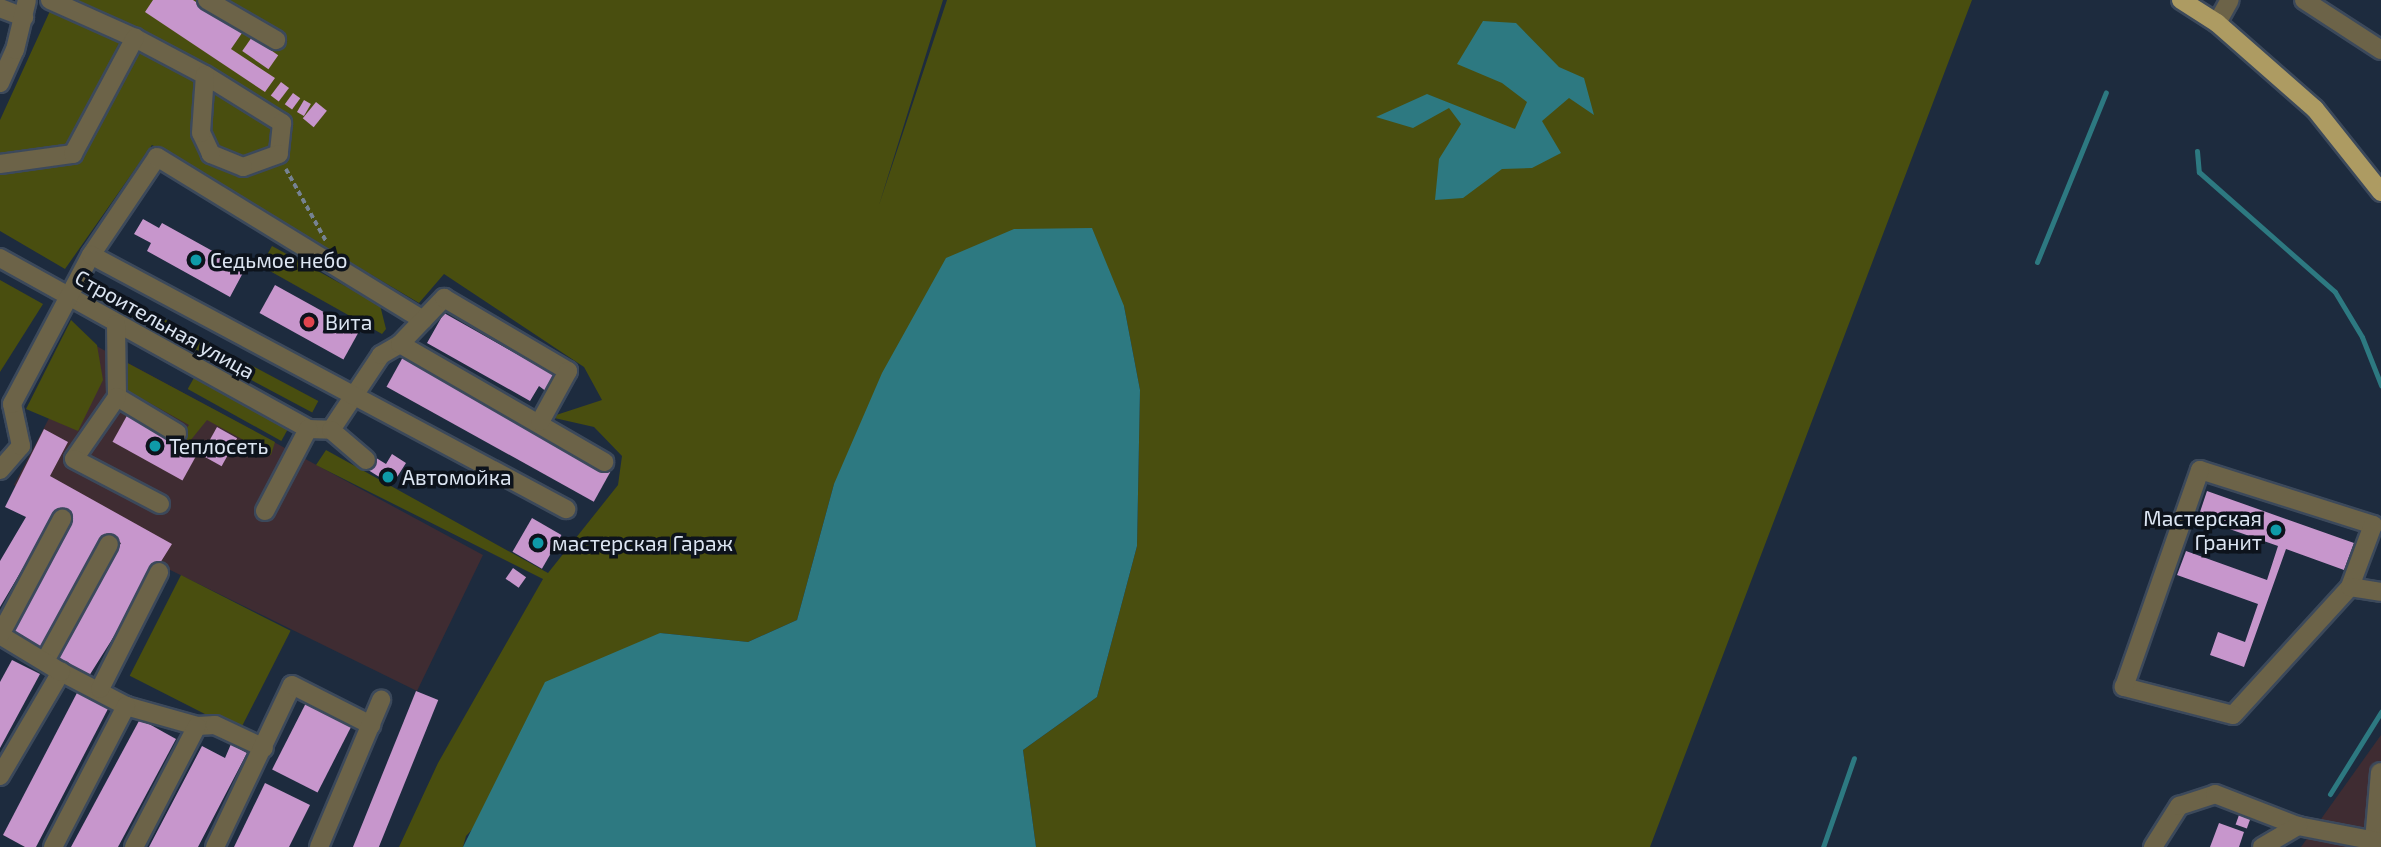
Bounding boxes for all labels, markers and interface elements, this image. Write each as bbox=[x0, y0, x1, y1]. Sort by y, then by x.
place label: Седьмое небо bbox=[210, 247, 347, 273]
marker: Седьмое небо bbox=[188, 252, 204, 268]
street label: Строительная улица bbox=[71, 264, 259, 384]
place label: Вита bbox=[325, 309, 372, 335]
marker: Вита bbox=[299, 312, 319, 332]
place label: Теплосеть bbox=[169, 433, 268, 459]
marker: Теплосеть bbox=[147, 438, 163, 454]
place label: Автомойка bbox=[402, 464, 512, 490]
marker: Автомойка bbox=[380, 469, 396, 485]
place label: Мастерская Гранит bbox=[2143, 505, 2262, 555]
marker: Мастерская Гранит bbox=[2268, 522, 2284, 538]
place label: мастерская Гараж bbox=[552, 530, 733, 556]
marker: мастерская Гараж bbox=[530, 535, 546, 551]

